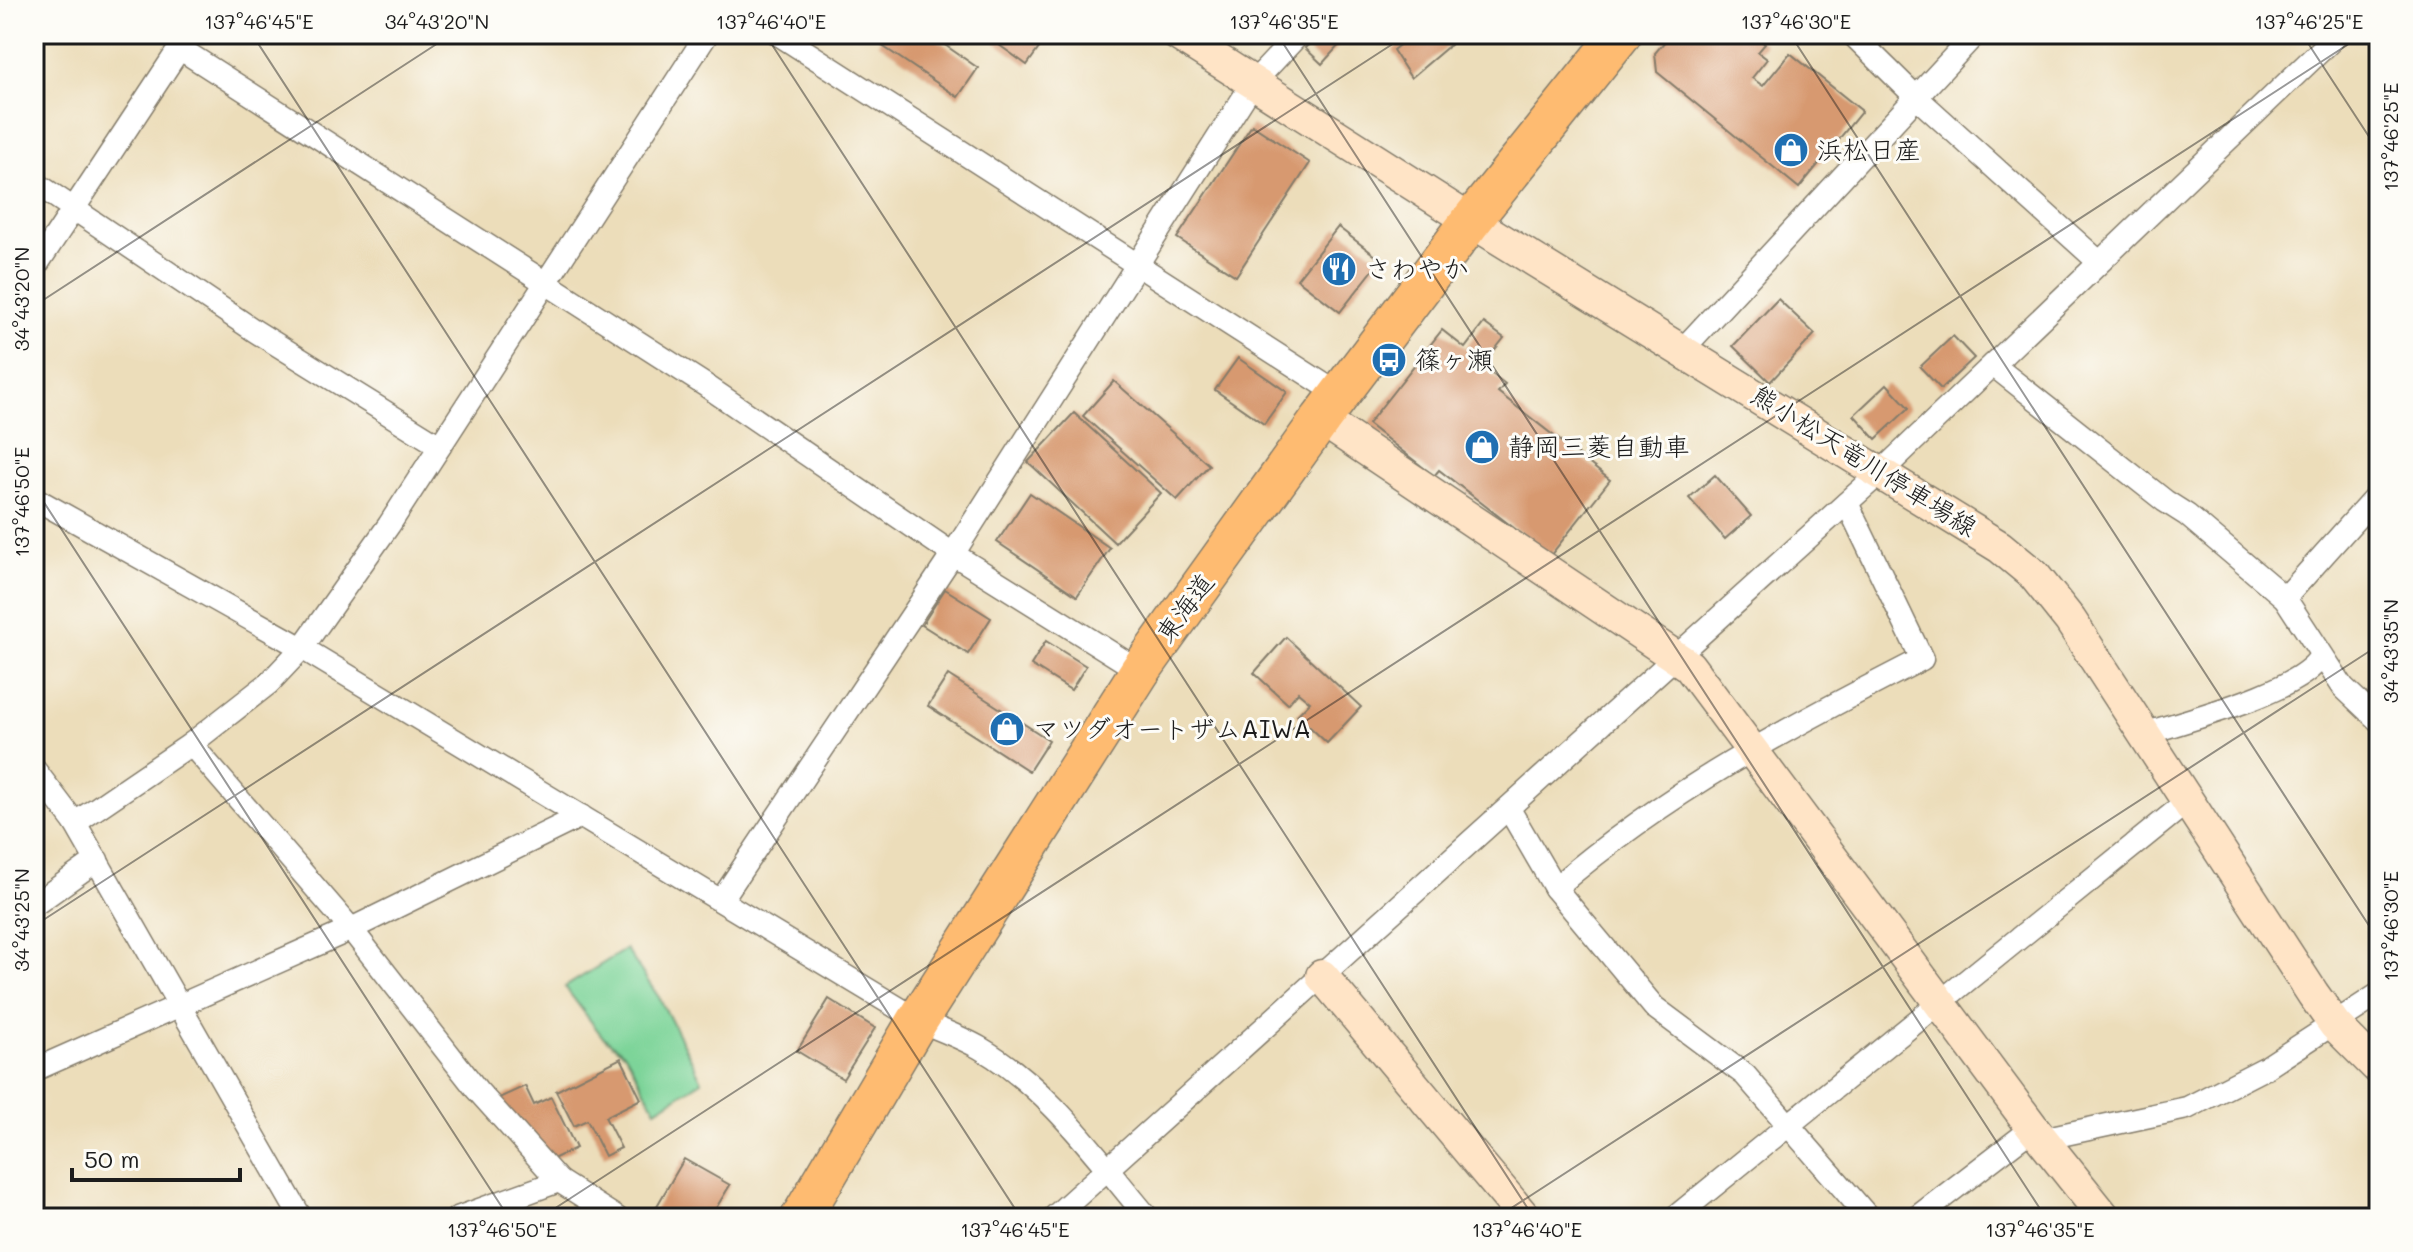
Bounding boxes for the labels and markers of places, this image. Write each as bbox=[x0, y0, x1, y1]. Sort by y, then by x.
shop icon: 浜松日産 bbox=[1772, 131, 1810, 169]
place label: 浜松日産 bbox=[1817, 132, 1921, 166]
restaurant icon: さわやか bbox=[1320, 250, 1358, 288]
place label: さわやか bbox=[1365, 251, 1469, 285]
bus stop icon: 篠ヶ瀬 bbox=[1370, 341, 1408, 379]
place label: 篠ヶ瀬 bbox=[1415, 342, 1493, 376]
shop icon: 静岡三菱自動車 bbox=[1463, 428, 1501, 466]
place label: 静岡三菱自動車 bbox=[1508, 429, 1690, 463]
shop icon: マツダオートザムAIWA bbox=[988, 710, 1026, 748]
place label: マツダオートザムAIWA bbox=[1033, 711, 1311, 745]

